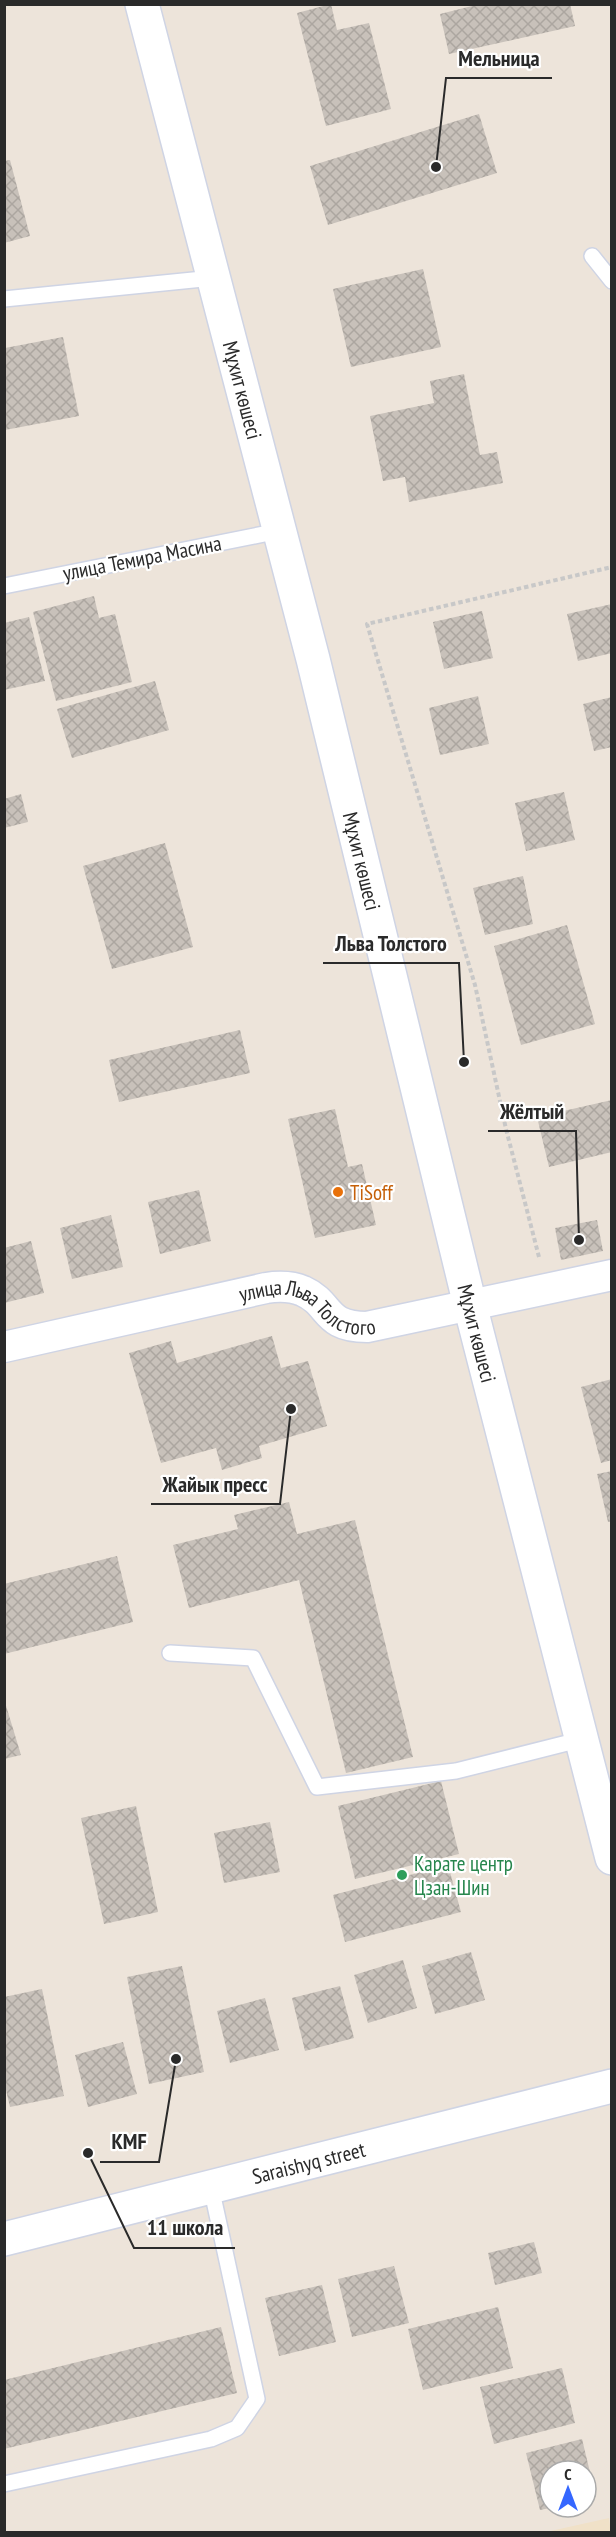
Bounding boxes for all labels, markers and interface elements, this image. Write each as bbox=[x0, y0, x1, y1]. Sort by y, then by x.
callout: Мельница bbox=[446, 38, 552, 78]
text: Мельница bbox=[458, 44, 540, 72]
street label: Мұхит көшесі bbox=[217, 338, 269, 442]
street label: улица Темира Масина bbox=[60, 529, 224, 587]
street label: Мұхит көшесі bbox=[337, 809, 387, 913]
callout: Льва Толстого bbox=[323, 923, 459, 963]
text: Льва Толстого bbox=[334, 929, 447, 957]
callout: Жёлтый bbox=[488, 1091, 576, 1131]
text: Жёлтый bbox=[499, 1097, 564, 1125]
place label: TiSoff bbox=[350, 1179, 393, 1206]
marker: TiSoff bbox=[331, 1185, 345, 1199]
street label: улица Льва Толстого bbox=[236, 1273, 378, 1341]
street label: Мұхит көшесі bbox=[452, 1282, 503, 1385]
callout: Жайык пресс bbox=[151, 1464, 280, 1504]
text: Жайык пресс bbox=[162, 1470, 268, 1498]
place label: Карате центр Цзан-Шин bbox=[414, 1850, 513, 1901]
marker: Карате центр Цзан-Шин bbox=[395, 1868, 409, 1882]
callout: KMF bbox=[100, 2122, 159, 2162]
text: KMF bbox=[111, 2127, 147, 2155]
street label: Saraishyq street bbox=[249, 2135, 368, 2190]
callout: 11 школа bbox=[134, 2208, 235, 2248]
text: 11 школа bbox=[147, 2213, 223, 2241]
north arrow bbox=[538, 2459, 598, 2519]
text: С bbox=[564, 2464, 572, 2484]

